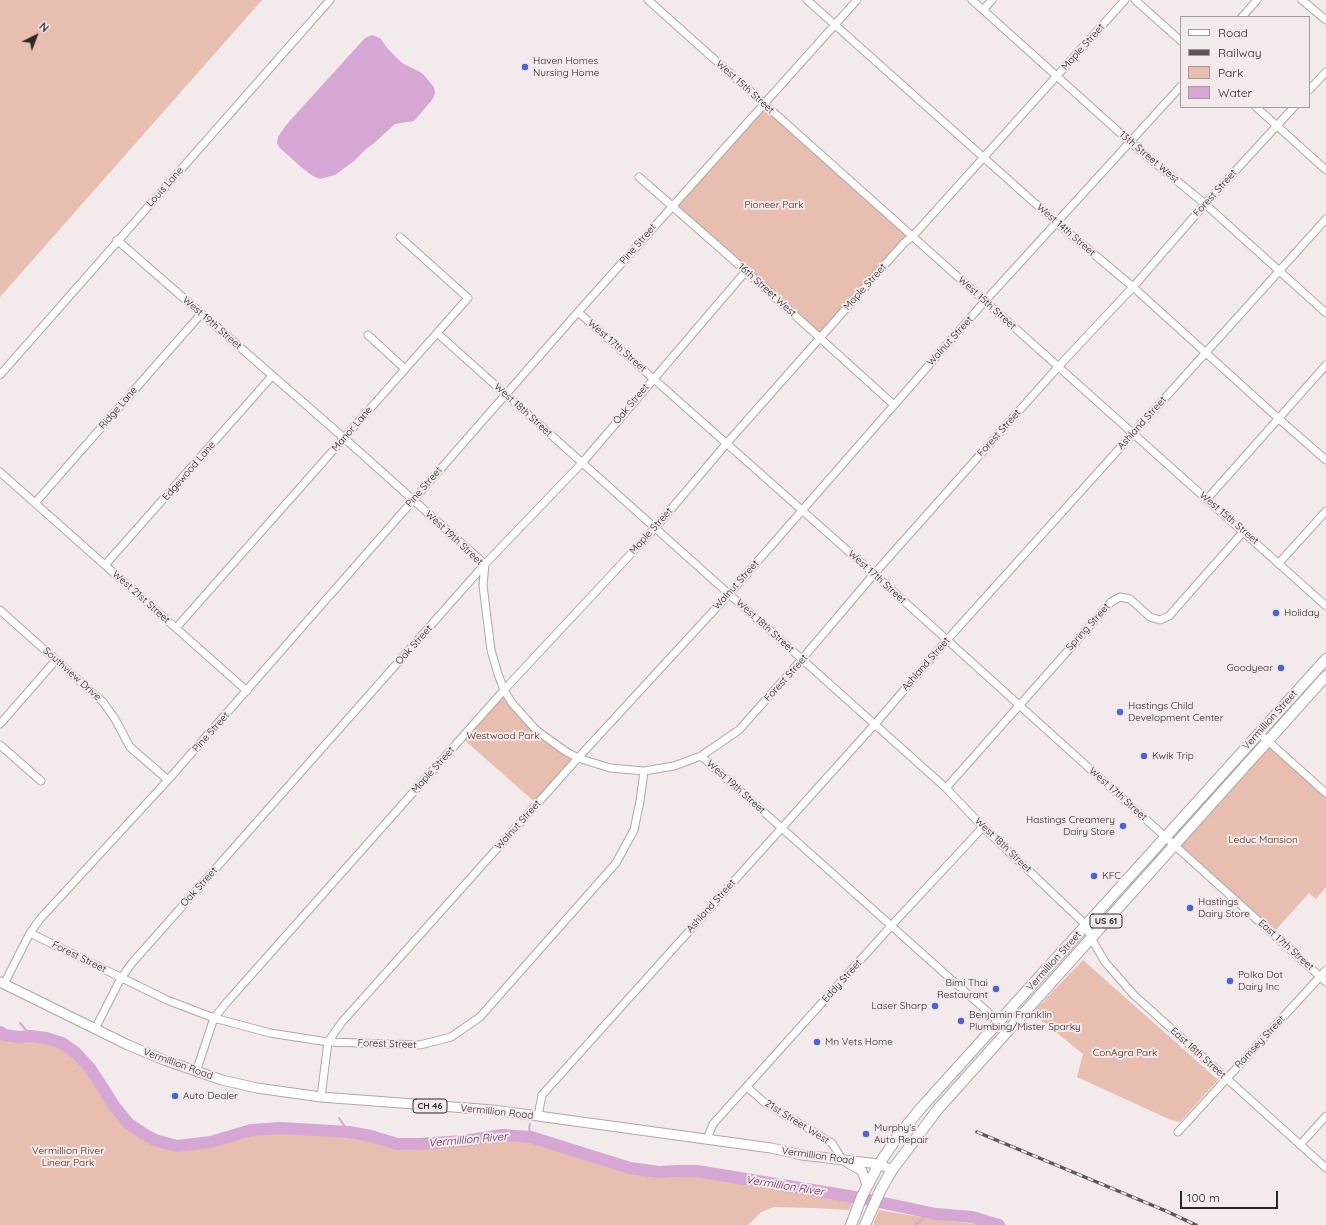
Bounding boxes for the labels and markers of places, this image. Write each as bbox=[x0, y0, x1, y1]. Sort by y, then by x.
place label: Haven Homes Nursing Home bbox=[533, 55, 599, 78]
marker: Haven Homes Nursing Home bbox=[520, 62, 530, 72]
place label: Holiday bbox=[1284, 607, 1319, 619]
marker: Holiday bbox=[1271, 608, 1281, 618]
place label: Goodyear bbox=[1227, 662, 1273, 674]
marker: Goodyear bbox=[1276, 663, 1286, 673]
place label: Hastings Child Development Center bbox=[1128, 700, 1224, 724]
marker: Hastings Child Development Center bbox=[1115, 707, 1125, 717]
place label: Kwik Trip bbox=[1152, 750, 1194, 762]
marker: Kwik Trip bbox=[1139, 751, 1149, 761]
place label: Hastings Creamery Dairy Store bbox=[1026, 814, 1115, 838]
marker: Hastings Creamery Dairy Store bbox=[1118, 821, 1128, 831]
place label: KFC bbox=[1102, 870, 1121, 882]
marker: KFC bbox=[1089, 871, 1099, 881]
place label: Hastings Dairy Store bbox=[1198, 896, 1250, 920]
marker: Hastings Dairy Store bbox=[1185, 903, 1195, 913]
place label: Polka Dot Dairy Inc bbox=[1238, 969, 1283, 992]
marker: Polka Dot Dairy Inc bbox=[1225, 976, 1235, 986]
place label: Bimi Thai Restaurant bbox=[937, 977, 988, 1000]
marker: Bimi Thai Restaurant bbox=[991, 984, 1001, 994]
place label: Laser Sharp bbox=[871, 1000, 927, 1012]
marker: Laser Sharp bbox=[930, 1001, 940, 1011]
place label: Benjamin Franklin Plumbing/Mister Sparky bbox=[969, 1009, 1081, 1032]
marker: Benjamin Franklin Plumbing/Mister Sparky bbox=[956, 1016, 966, 1026]
place label: Mn Vets Home bbox=[825, 1036, 893, 1048]
marker: Mn Vets Home bbox=[812, 1037, 822, 1047]
place label: Auto Dealer bbox=[183, 1090, 238, 1102]
marker: Auto Dealer bbox=[170, 1091, 180, 1101]
place label: Murphy's Auto Repair bbox=[874, 1122, 929, 1146]
marker: Murphy's Auto Repair bbox=[861, 1129, 871, 1139]

